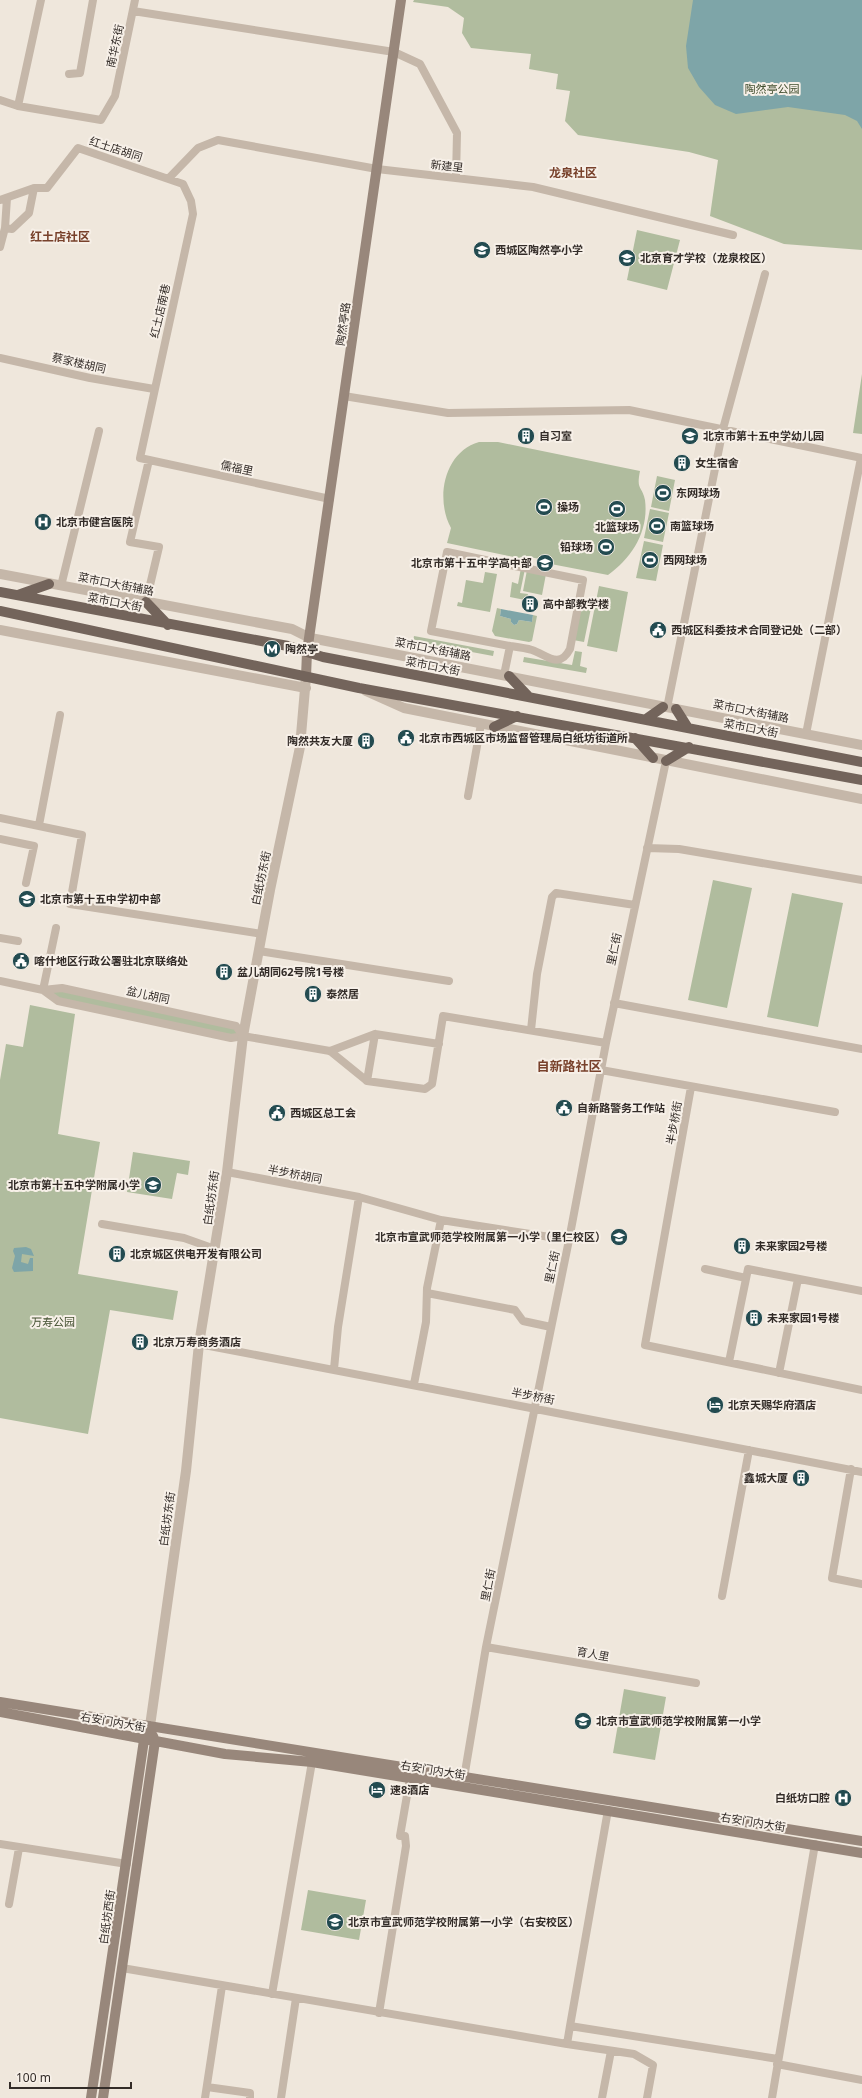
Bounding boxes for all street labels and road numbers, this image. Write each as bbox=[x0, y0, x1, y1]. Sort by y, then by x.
street label: 南华东街 bbox=[103, 23, 126, 69]
street label: 红土店胡同 bbox=[88, 133, 145, 164]
street label: 新建里 bbox=[430, 156, 464, 175]
street label: 红土店南巷 bbox=[146, 282, 173, 339]
street label: 陶然亭路 bbox=[332, 301, 353, 347]
street label: 蔡家楼胡同 bbox=[51, 349, 108, 376]
street label: 儒福里 bbox=[219, 457, 255, 478]
street label: 菜市口大街辅路 bbox=[77, 569, 155, 598]
street label: 菜市口大街 bbox=[87, 589, 144, 614]
street label: 菜市口大街辅路 bbox=[394, 634, 472, 663]
street label: 菜市口大街 bbox=[405, 653, 462, 678]
street label: 菜市口大街辅路 bbox=[712, 696, 790, 725]
street label: 菜市口大街 bbox=[723, 715, 780, 740]
street label: 白纸坊东街 bbox=[247, 849, 274, 906]
street label: 里仁街 bbox=[603, 931, 624, 967]
street label: 盆儿胡同 bbox=[125, 983, 171, 1006]
street label: 半步桥街 bbox=[662, 1100, 685, 1146]
street label: 半步桥胡同 bbox=[267, 1161, 324, 1186]
street label: 白纸坊东街 bbox=[199, 1170, 222, 1226]
street label: 里仁街 bbox=[541, 1249, 562, 1285]
street label: 半步桥街 bbox=[510, 1384, 556, 1407]
street label: 白纸坊东街 bbox=[155, 1491, 178, 1547]
street label: 里仁街 bbox=[477, 1567, 498, 1603]
street label: 育人里 bbox=[576, 1643, 611, 1664]
street label: 右安门内大街 bbox=[79, 1708, 147, 1735]
street label: 右安门内大街 bbox=[399, 1757, 467, 1782]
street label: 右安门内大街 bbox=[719, 1809, 787, 1834]
street label: 白纸坊西街 bbox=[95, 1889, 118, 1945]

